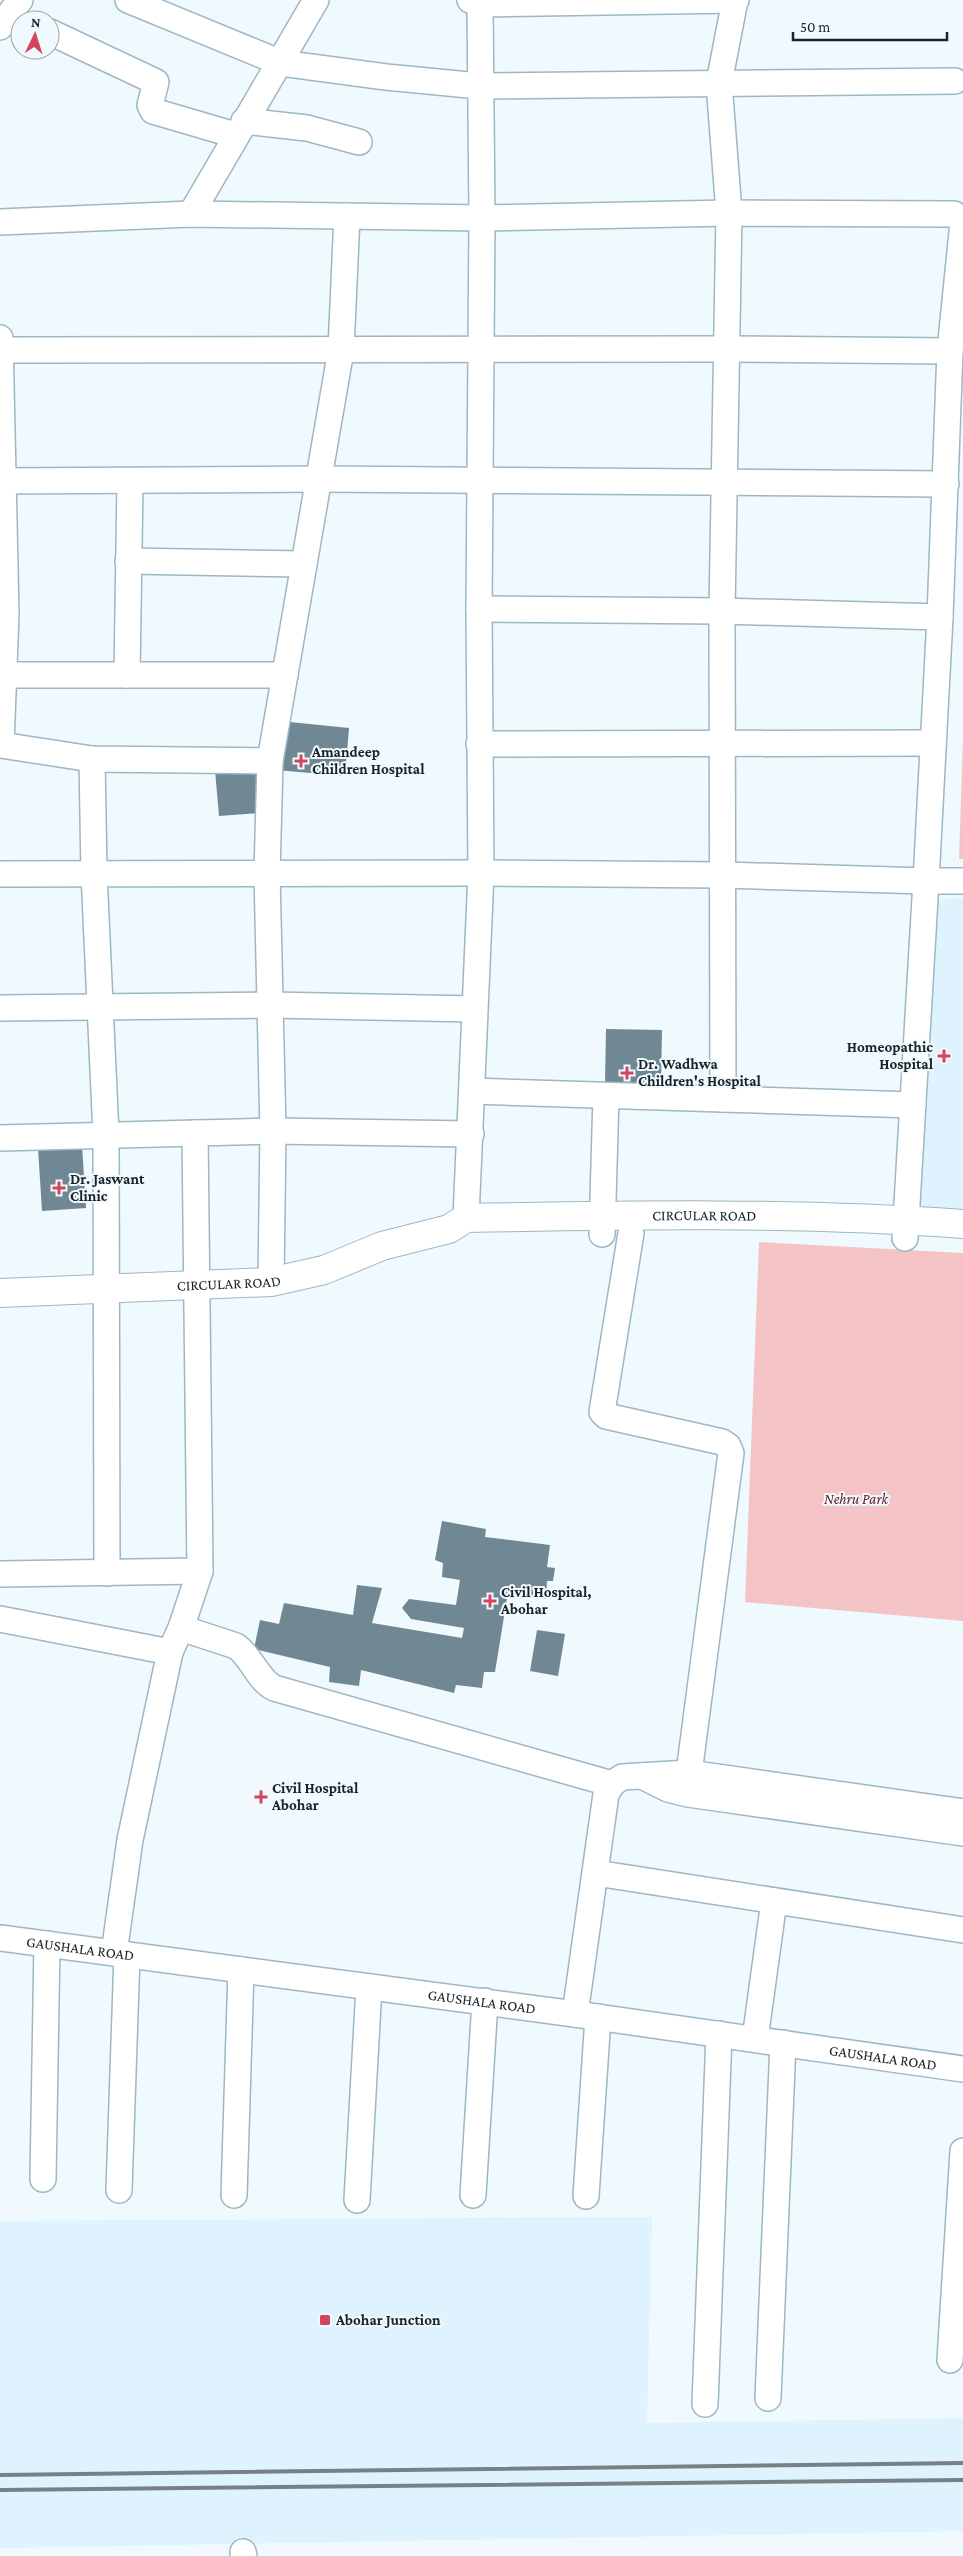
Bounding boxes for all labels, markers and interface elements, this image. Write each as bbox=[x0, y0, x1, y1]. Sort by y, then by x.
north arrow bbox=[10, 10, 60, 60]
scale bar bbox=[793, 10, 947, 42]
text: N bbox=[31, 14, 42, 30]
text: 50 m bbox=[800, 19, 830, 35]
place label: Amandeep Children Hospital bbox=[311, 744, 425, 777]
marker: Amandeep Children Hospital bbox=[294, 754, 308, 768]
place label: Homeopathic Hospital bbox=[847, 1039, 934, 1072]
marker: Homeopathic Hospital bbox=[937, 1049, 951, 1063]
place label: Dr. Wadhwa Children's Hospital bbox=[638, 1056, 761, 1089]
marker: Dr. Wadhwa Children's Hospital bbox=[620, 1066, 634, 1080]
place label: Dr. Jaswant Clinic bbox=[70, 1171, 145, 1204]
marker: Dr. Jaswant Clinic bbox=[52, 1181, 66, 1195]
street label: CIRCULAR ROAD bbox=[652, 1207, 756, 1224]
street label: CIRCULAR ROAD bbox=[177, 1272, 282, 1294]
park label: Nehru Park bbox=[824, 1491, 890, 1507]
place label: Civil Hospital, Abohar bbox=[500, 1584, 591, 1617]
marker: Civil Hospital, Abohar bbox=[483, 1594, 497, 1608]
place label: Civil Hospital Abohar bbox=[271, 1780, 359, 1813]
marker: Civil Hospital Abohar bbox=[254, 1790, 268, 1804]
street label: GAUSHALA ROAD bbox=[25, 1934, 135, 1964]
street label: GAUSHALA ROAD bbox=[427, 1987, 537, 2017]
street label: GAUSHALA ROAD bbox=[828, 2042, 938, 2073]
place label: Abohar Junction bbox=[335, 2312, 441, 2328]
marker: Abohar Junction bbox=[318, 2313, 332, 2327]

